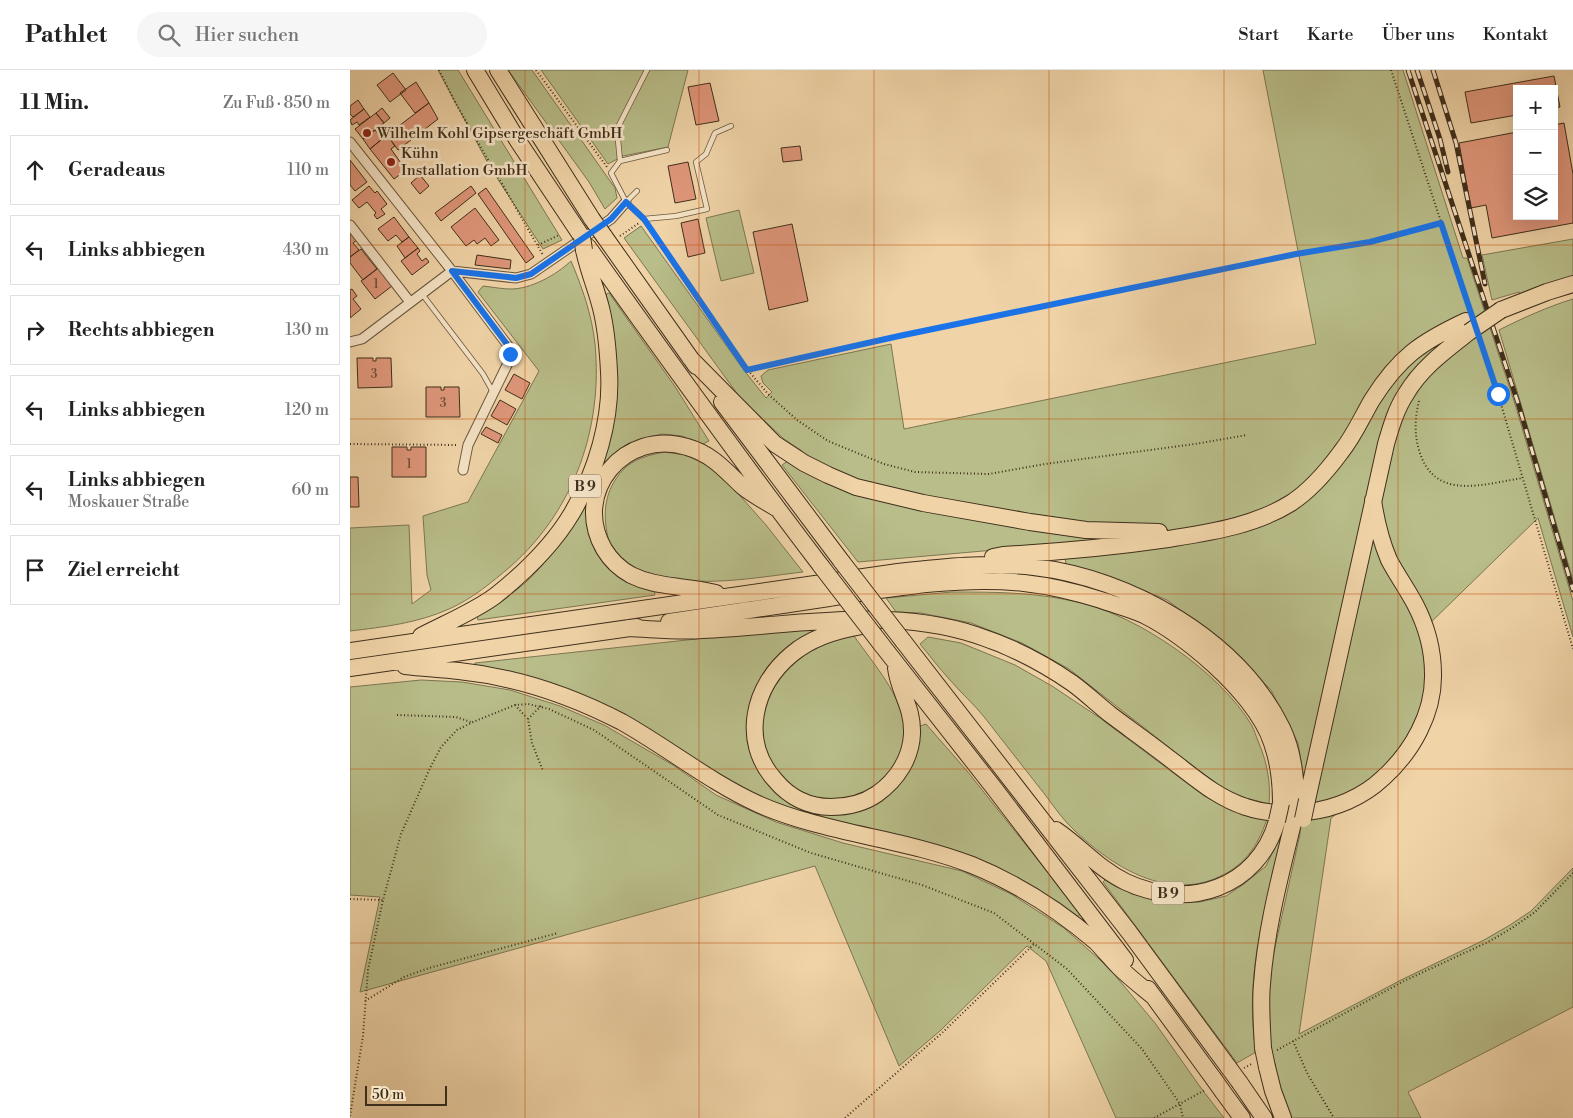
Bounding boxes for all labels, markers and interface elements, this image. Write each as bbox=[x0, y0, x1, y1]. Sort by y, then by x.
search box bbox=[137, 12, 487, 57]
text: Pathlet bbox=[25, 20, 107, 50]
icon: search bbox=[155, 21, 183, 49]
text: Hier suchen bbox=[195, 23, 299, 47]
text: Start bbox=[1238, 23, 1279, 46]
text: Karte bbox=[1307, 23, 1354, 46]
text: Über uns bbox=[1382, 23, 1455, 46]
text: Kontakt bbox=[1483, 23, 1548, 46]
map controls bbox=[1513, 85, 1558, 220]
button: + bbox=[1513, 85, 1558, 130]
text: 11 Min. bbox=[20, 90, 89, 116]
text: Zu Fuß · 850 m bbox=[223, 93, 330, 113]
place label: Wilhelm Kohl Gipsergeschäft GmbH bbox=[376, 124, 622, 143]
marker: Wilhelm Kohl Gipsergeschäft GmbH bbox=[361, 127, 373, 139]
button: − bbox=[1513, 130, 1558, 175]
place label: Kühn Installation GmbH bbox=[401, 144, 527, 180]
icon: ahead bbox=[21, 156, 49, 184]
marker: Kühn Installation GmbH bbox=[385, 156, 397, 168]
text: Geradeaus bbox=[68, 158, 165, 182]
text: 110 m bbox=[287, 160, 329, 180]
button: layers bbox=[1513, 175, 1558, 220]
icon: left bbox=[21, 236, 49, 264]
text: Links abbiegen bbox=[68, 238, 205, 262]
text: 430 m bbox=[283, 240, 329, 260]
house number: 1 bbox=[373, 277, 379, 292]
icon: right bbox=[21, 316, 49, 344]
text: Rechts abbiegen bbox=[68, 318, 214, 342]
text: 130 m bbox=[285, 320, 329, 340]
route end bbox=[499, 343, 522, 366]
house number: 3 bbox=[371, 367, 378, 382]
route start bbox=[1487, 383, 1510, 406]
icon: left bbox=[21, 396, 49, 424]
house number: 3 bbox=[440, 396, 447, 411]
text: Links abbiegen bbox=[68, 398, 205, 422]
text: 120 m bbox=[285, 400, 329, 420]
house number: 1 bbox=[406, 457, 412, 472]
text: Links abbiegen bbox=[68, 468, 205, 492]
road number: B 9 bbox=[569, 474, 601, 498]
icon: left bbox=[21, 476, 49, 504]
text: 60 m bbox=[291, 480, 329, 500]
text: Moskauer Straße bbox=[68, 492, 189, 512]
icon: arrive bbox=[21, 556, 49, 584]
text: Ziel erreicht bbox=[68, 558, 179, 582]
road number: B 9 bbox=[1152, 881, 1184, 904]
scale bar bbox=[365, 1083, 448, 1106]
text: 50 m bbox=[372, 1086, 404, 1104]

